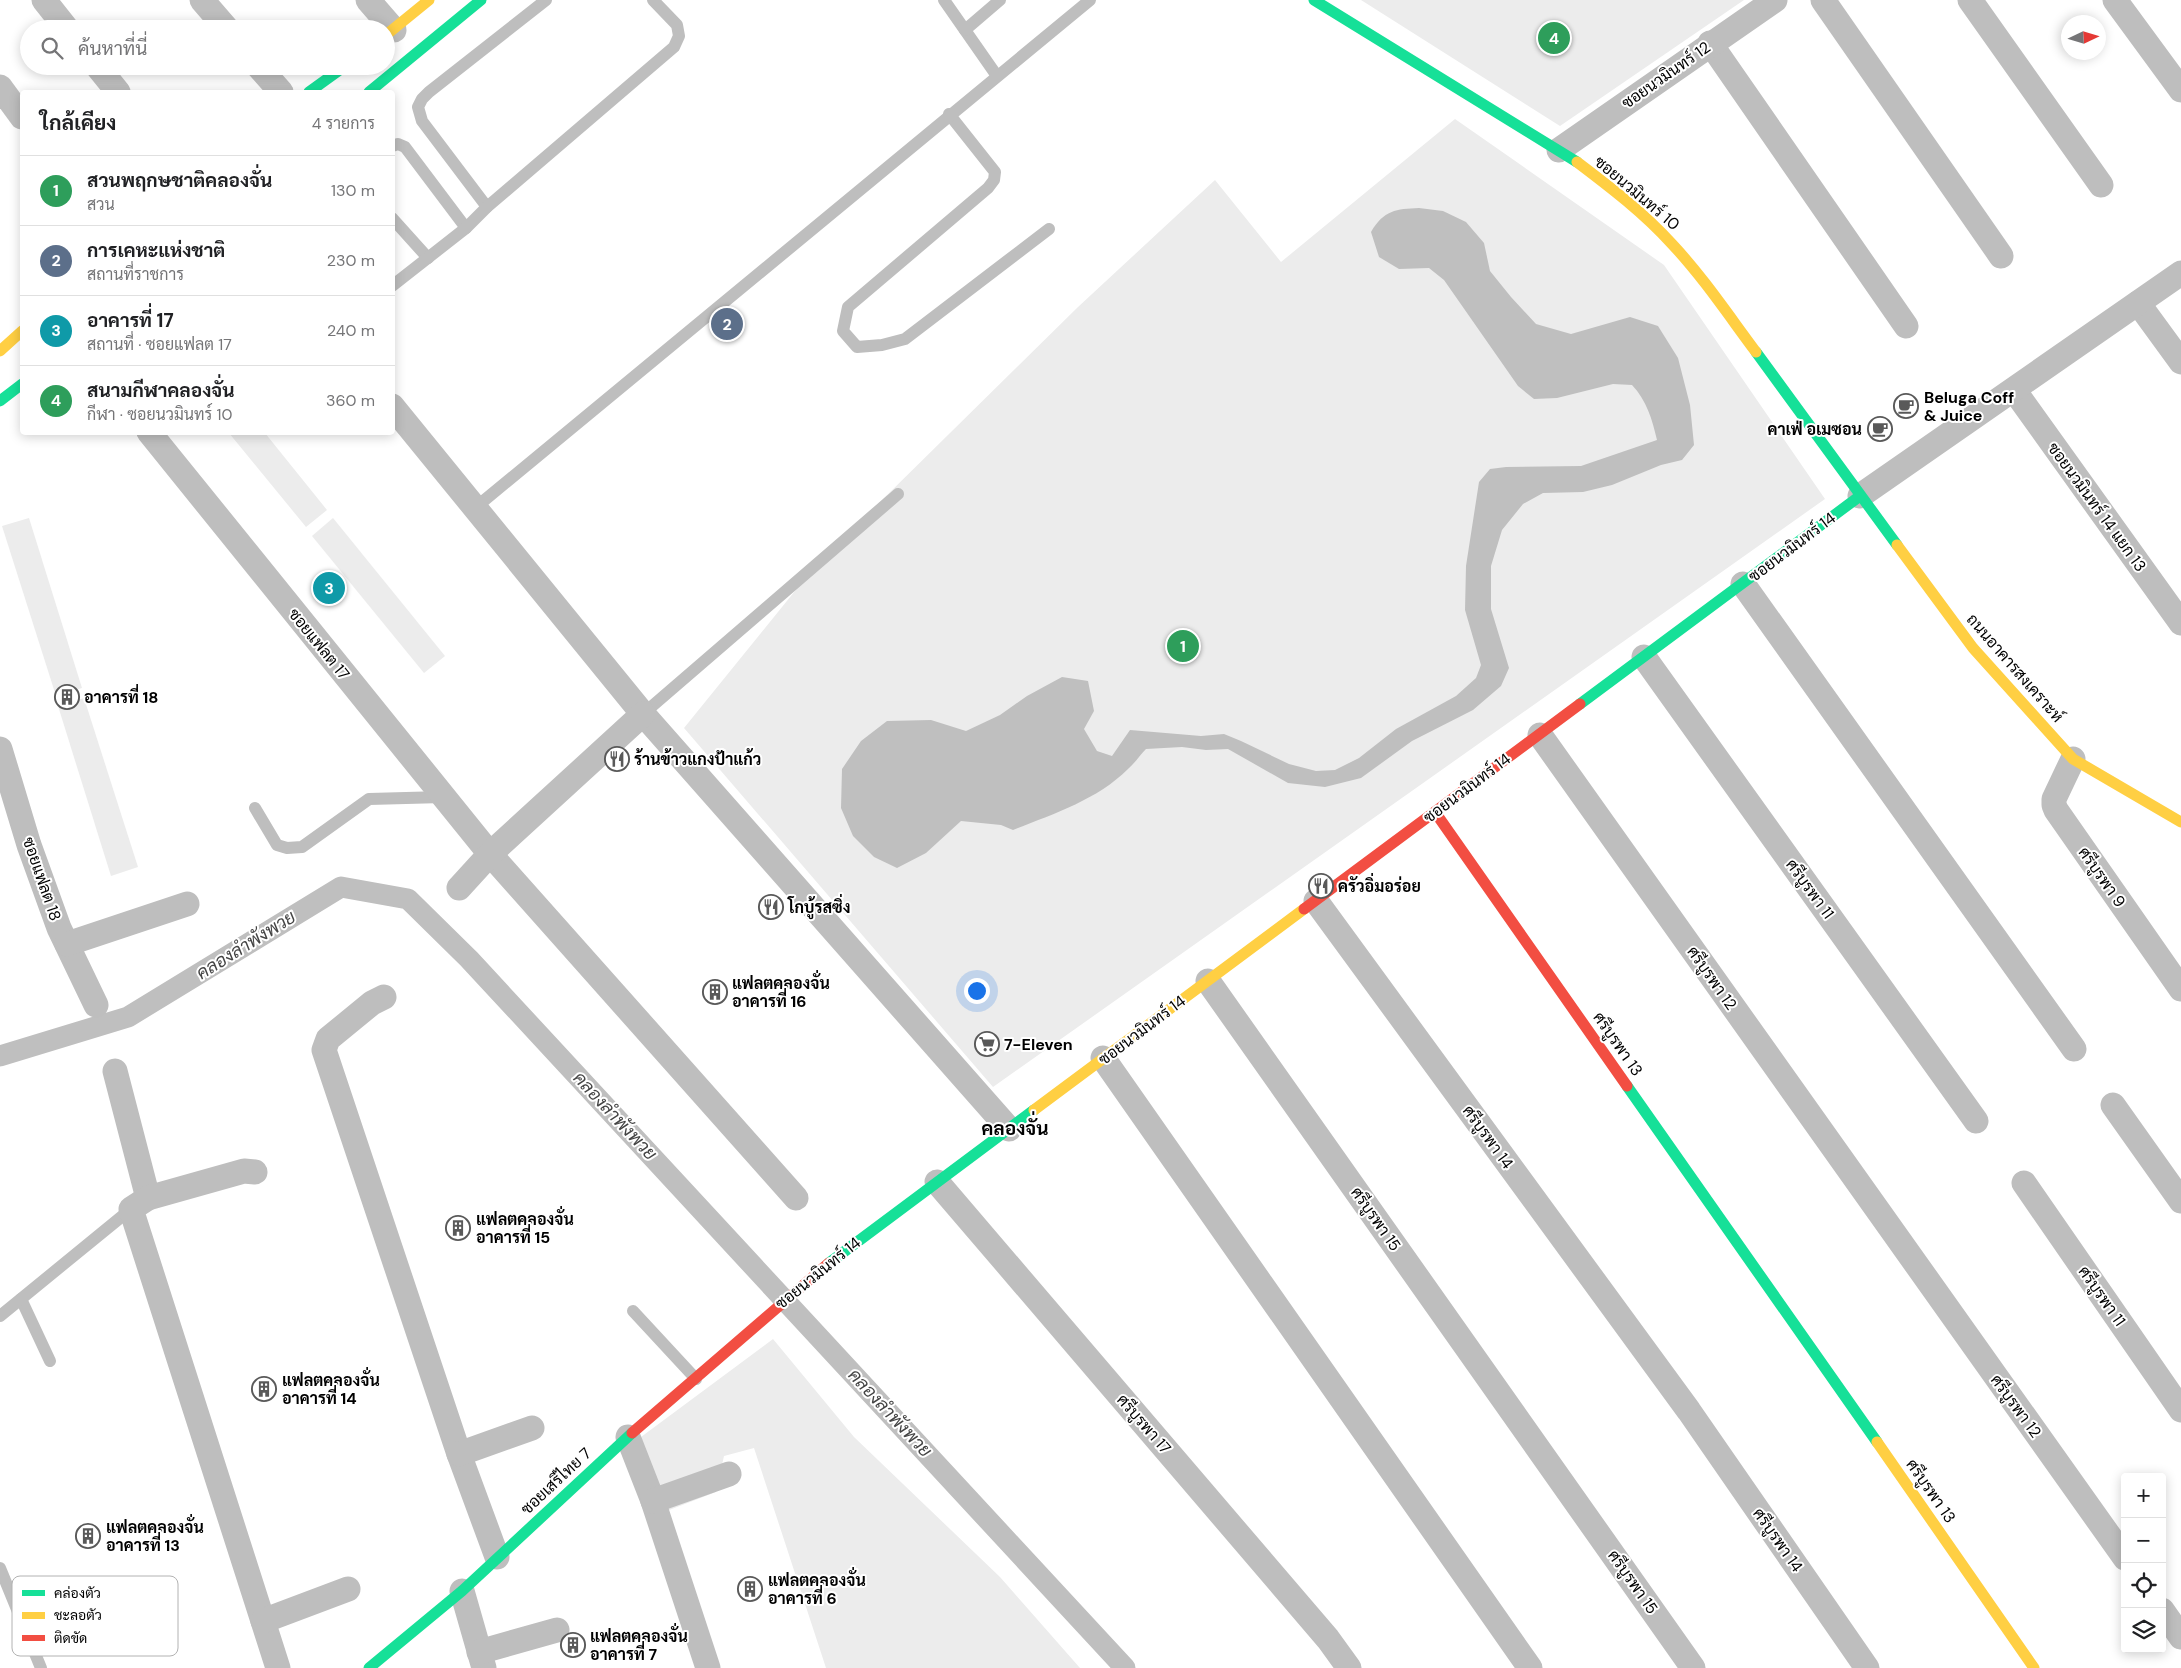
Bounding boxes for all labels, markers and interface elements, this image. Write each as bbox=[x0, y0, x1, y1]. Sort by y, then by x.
north arrow bbox=[2061, 15, 2106, 60]
pin: 4 bbox=[1538, 19, 1570, 57]
search box bbox=[20, 20, 395, 75]
icon: search bbox=[38, 34, 66, 62]
street label: ซอยนวมินทร์ 12 bbox=[1616, 35, 1714, 113]
text: ค้นหาที่นี่ bbox=[78, 36, 147, 61]
text: ใกล้เคียง bbox=[40, 109, 116, 137]
text: 4 รายการ bbox=[312, 113, 375, 134]
street label: ซอยนวมินทร์ 10 bbox=[1590, 150, 1685, 235]
text: สวนพฤกษชาติคลองจั่น bbox=[87, 168, 272, 193]
text: 1 bbox=[53, 180, 59, 201]
text: 130 m bbox=[331, 180, 375, 201]
text: สวน bbox=[87, 194, 115, 215]
text: การเคหะแห่งชาติ bbox=[87, 238, 225, 263]
text: 2 bbox=[51, 250, 61, 271]
text: 230 m bbox=[327, 250, 375, 271]
text: สถานที่ราชการ bbox=[87, 264, 184, 285]
pin: 2 bbox=[711, 305, 743, 343]
text: อาคารที่ 17 bbox=[87, 308, 174, 333]
text: 3 bbox=[51, 320, 61, 341]
text: 240 m bbox=[327, 320, 375, 341]
text: สถานที่ · ซอยแฟลต 17 bbox=[87, 334, 232, 355]
text: สนามกีฬาคลองจั่น bbox=[87, 378, 235, 403]
place label: Beluga Coff & Juice bbox=[1924, 387, 2014, 426]
text: 4 bbox=[51, 390, 61, 411]
text: 360 m bbox=[326, 390, 375, 411]
cafe icon: Beluga Coff & Juice bbox=[1893, 393, 1919, 419]
text: กีฬา · ซอยนวมินทร์ 10 bbox=[87, 404, 232, 425]
cafe icon: คาเฟ่ อเมซอน bbox=[1867, 416, 1893, 442]
place label: คาเฟ่ อเมซอน bbox=[1767, 419, 1862, 440]
street label: ซอยนวมินทร์ 14 แยก 13 bbox=[2043, 437, 2153, 576]
street label: ซอยนวมินทร์ 14 bbox=[1743, 506, 1840, 587]
pin: 3 bbox=[313, 569, 345, 607]
street label: ซอยแฟลต 17 bbox=[284, 604, 354, 684]
street label: ถนนอาคารสงเคราะห์ bbox=[1962, 608, 2069, 727]
pin: 1 bbox=[1167, 627, 1199, 665]
place label: อาคารที่ 18 bbox=[84, 683, 158, 708]
building icon: อาคารที่ 18 bbox=[54, 684, 80, 710]
restaurant icon: ร้านข้าวแกงป้าแก้ว bbox=[604, 746, 630, 772]
street label: ซอยนวมินทร์ 14 bbox=[1418, 747, 1515, 828]
place label: ร้านข้าวแกงป้าแก้ว bbox=[634, 748, 761, 770]
street label: ซอยแฟลต 18 bbox=[18, 834, 66, 924]
street label: ศรีบูรพา 9 bbox=[2073, 842, 2131, 912]
street label: ศรีบูรพา 11 bbox=[1780, 854, 1840, 924]
place label: ครัวอิ่มอร่อย bbox=[1338, 872, 1421, 897]
restaurant icon: ครัวอิ่มอร่อย bbox=[1308, 873, 1334, 899]
place label: โกบู้รสซิ่ง bbox=[787, 893, 850, 920]
restaurant icon: โกบู้รสซิ่ง bbox=[758, 894, 784, 920]
water label: คลองลำพังพวย bbox=[192, 905, 300, 985]
street label: ศรีบูรพา 12 bbox=[1682, 941, 1742, 1015]
place label: แฟลตคลองจั่น อาคารที่ 16 bbox=[732, 969, 830, 1012]
your location bbox=[964, 978, 990, 1004]
building icon: แฟลตคลองจั่น อาคารที่ 16 bbox=[702, 979, 728, 1005]
street label: ซอยนวมินทร์ 14 bbox=[1093, 989, 1190, 1070]
street label: ศรีบูรพา 13 bbox=[1588, 1007, 1648, 1081]
supermarket icon: 7-Eleven bbox=[974, 1031, 1000, 1057]
place label: 7-Eleven bbox=[1004, 1034, 1073, 1055]
water label: คลองลำพังพวย bbox=[568, 1067, 662, 1165]
street label: ศรีบูรพา 14 bbox=[1457, 1100, 1519, 1174]
district label: คลองจั่น bbox=[981, 1111, 1049, 1141]
street label: ศรีบูรพา 15 bbox=[1345, 1182, 1407, 1256]
place label: แฟลตคลองจั่น อาคารที่ 15 bbox=[476, 1205, 574, 1248]
building icon: แฟลตคลองจั่น อาคารที่ 15 bbox=[445, 1215, 471, 1241]
street label: ซอยนวมินทร์ 14 bbox=[770, 1230, 865, 1314]
street label: ศรีบูรพา 11 bbox=[2073, 1261, 2131, 1331]
water label: คลองลำพังพวย bbox=[843, 1364, 937, 1462]
place label: แฟลตคลองจั่น อาคารที่ 14 bbox=[282, 1366, 380, 1409]
street label: ศรีบูรพา 12 bbox=[1985, 1370, 2047, 1442]
building icon: แฟลตคลองจั่น อาคารที่ 14 bbox=[251, 1376, 277, 1402]
street label: ศรีบูรพา 17 bbox=[1112, 1389, 1176, 1459]
street label: ซอยเสรีไทย 7 bbox=[516, 1442, 596, 1519]
street label: ศรีบูรพา 13 bbox=[1901, 1454, 1961, 1528]
map controls bbox=[2121, 1473, 2166, 1653]
button: + bbox=[2121, 1473, 2166, 1518]
street label: ศรีบูรพา 14 bbox=[1747, 1503, 1809, 1577]
place label: แฟลตคลองจั่น อาคารที่ 13 bbox=[106, 1513, 204, 1556]
button: − bbox=[2121, 1518, 2166, 1563]
building icon: แฟลตคลองจั่น อาคารที่ 13 bbox=[75, 1523, 101, 1549]
street label: ศรีบูรพา 15 bbox=[1602, 1545, 1664, 1619]
button: locate bbox=[2121, 1563, 2166, 1608]
place label: แฟลตคลองจั่น อาคารที่ 6 bbox=[768, 1566, 866, 1609]
legend bbox=[12, 1576, 178, 1656]
building icon: แฟลตคลองจั่น อาคารที่ 6 bbox=[737, 1576, 763, 1602]
text: คล่องตัว bbox=[54, 1584, 101, 1602]
text: ชะลอตัว bbox=[54, 1606, 102, 1624]
button: layers bbox=[2121, 1608, 2166, 1653]
place label: แฟลตคลองจั่น อาคารที่ 7 bbox=[590, 1622, 688, 1665]
text: ติดขัด bbox=[54, 1629, 87, 1647]
building icon: แฟลตคลองจั่น อาคารที่ 7 bbox=[560, 1632, 586, 1658]

